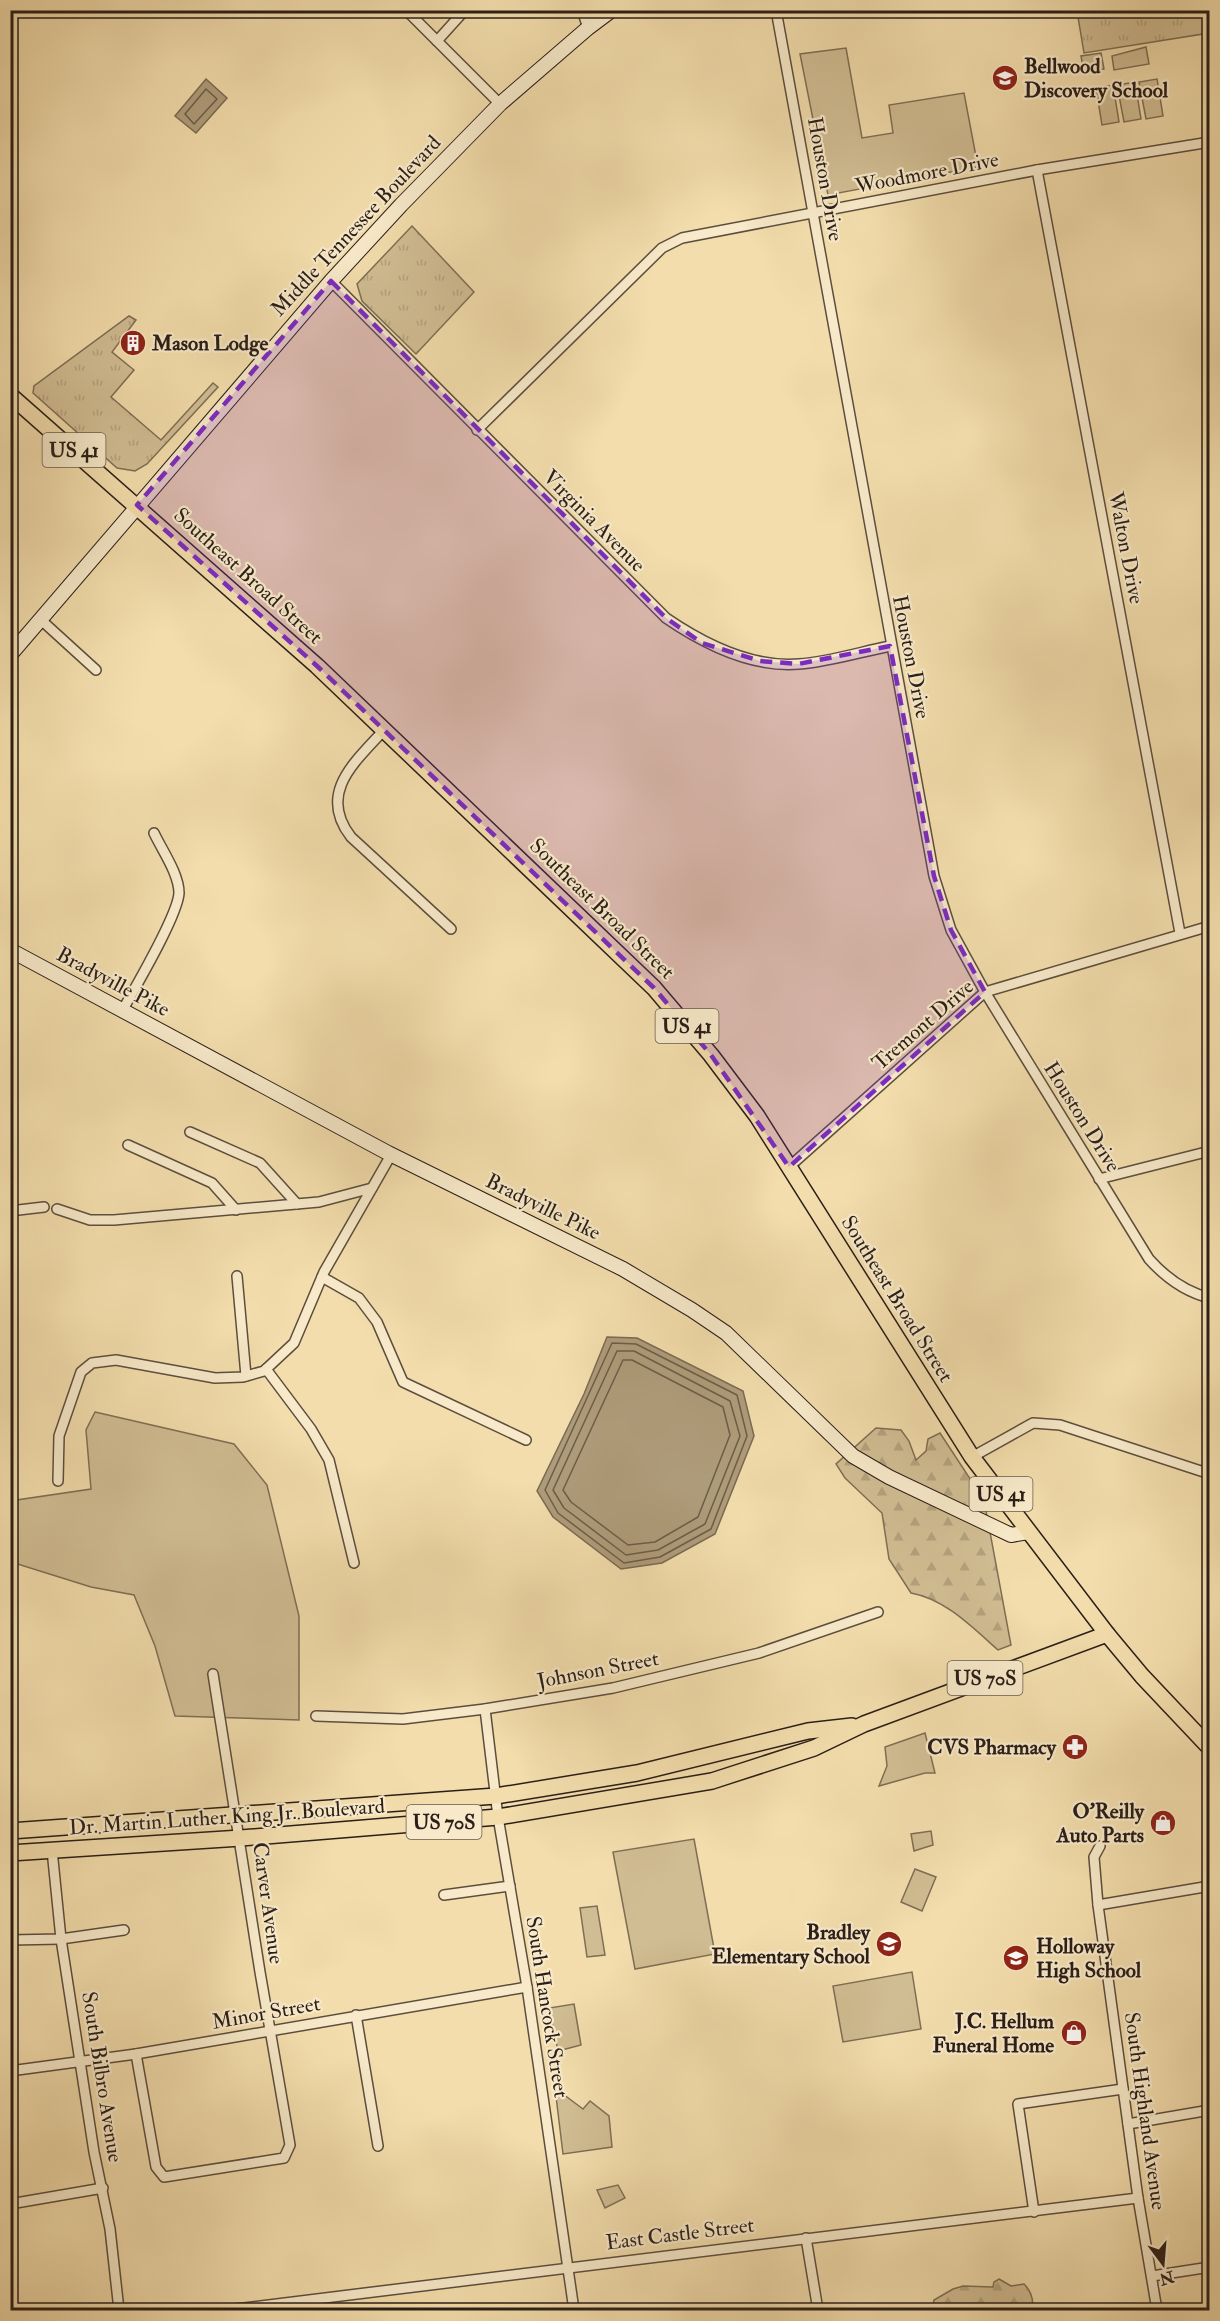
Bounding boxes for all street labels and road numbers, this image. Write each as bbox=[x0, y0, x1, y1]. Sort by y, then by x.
street label: Houston Drive bbox=[801, 115, 849, 243]
street label: Middle Tennessee Boulevard bbox=[265, 129, 447, 322]
street label: Woodmore Drive bbox=[852, 146, 1001, 200]
road number: US 41 bbox=[42, 433, 106, 467]
street label: Virginia Avenue bbox=[537, 464, 651, 578]
street label: Walton Drive bbox=[1102, 489, 1150, 607]
street label: Southeast Broad Street bbox=[168, 502, 328, 650]
street label: Houston Drive bbox=[886, 593, 936, 721]
street label: Southeast Broad Street bbox=[524, 833, 680, 985]
street label: Bradyville Pike bbox=[52, 941, 174, 1023]
street label: Tremont Drive bbox=[867, 973, 980, 1077]
road number: US 41 bbox=[656, 1009, 718, 1043]
street label: Houston Drive bbox=[1037, 1057, 1127, 1177]
street label: Bradyville Pike bbox=[481, 1168, 605, 1247]
street label: Southeast Broad Street bbox=[835, 1211, 959, 1388]
road number: US 41 bbox=[970, 1477, 1032, 1511]
street label: Johnson Street bbox=[534, 1645, 661, 1695]
road number: US 70S bbox=[948, 1661, 1022, 1695]
street label: Dr. Martin Luther King Jr. Boulevard bbox=[68, 1792, 387, 1842]
road number: US 70S bbox=[406, 1805, 482, 1839]
street label: Carver Avenue bbox=[246, 1840, 290, 1966]
street label: South Hancock Street bbox=[519, 1914, 575, 2100]
street label: South Bilbro Avenue bbox=[75, 1990, 129, 2165]
street label: Minor Street bbox=[210, 1990, 323, 2036]
street label: South Highland Avenue bbox=[1118, 2010, 1172, 2212]
street label: East Castle Street bbox=[604, 2211, 756, 2256]

